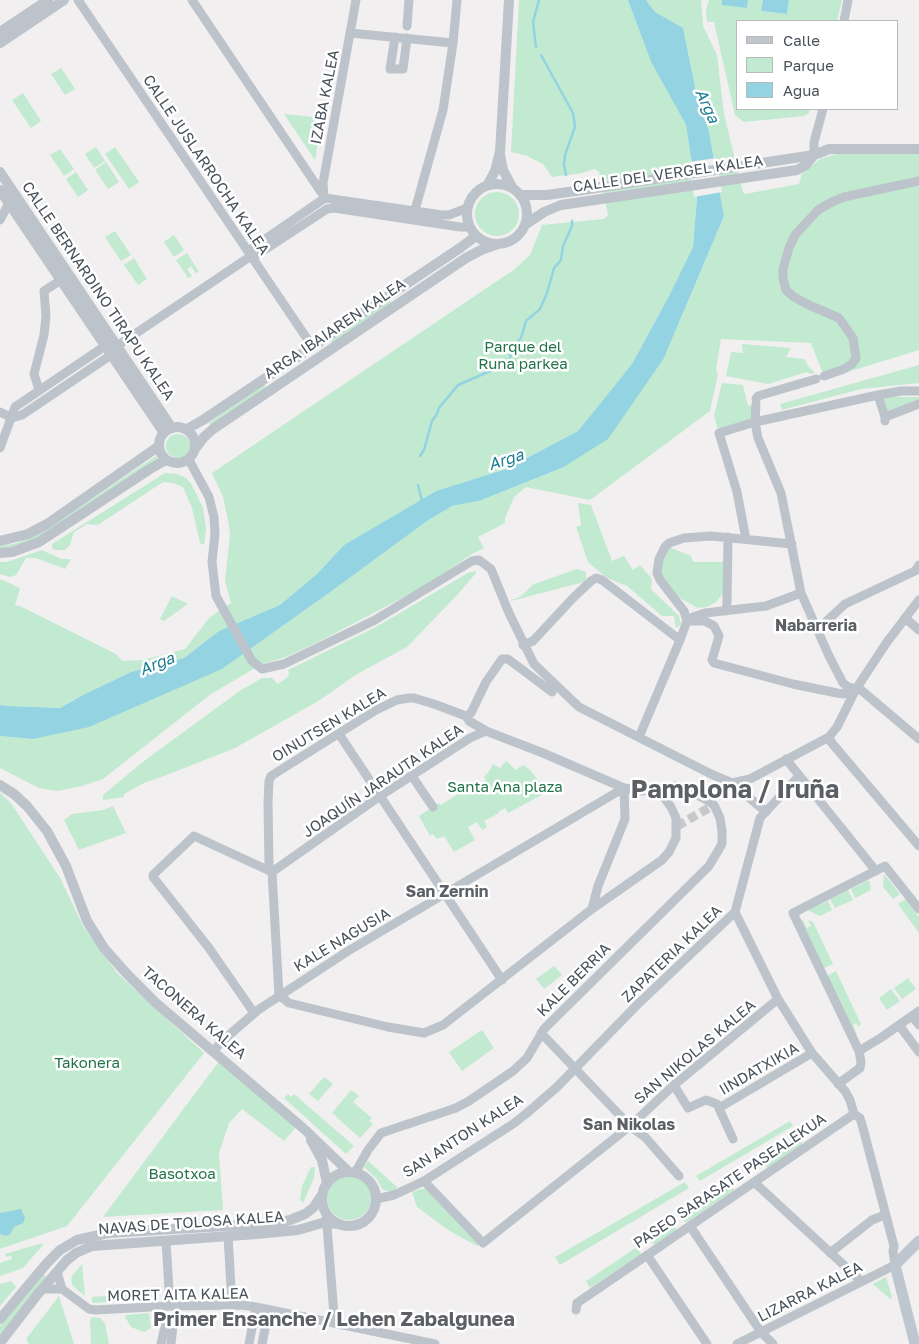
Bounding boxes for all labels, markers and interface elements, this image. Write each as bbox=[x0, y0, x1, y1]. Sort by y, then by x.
legend bbox=[736, 20, 899, 110]
text: Calle bbox=[783, 31, 820, 49]
street label: IZABA KALEA bbox=[307, 48, 343, 146]
text: Parque bbox=[783, 56, 834, 74]
street label: CALLE JUSLARROCHA KALEA bbox=[139, 72, 273, 258]
text: Agua bbox=[783, 81, 820, 99]
water label: Arga bbox=[691, 86, 723, 126]
street label: CALLE DEL VERGEL KALEA bbox=[572, 152, 764, 196]
street label: CALLE BERNARDINO TIRAPU KALEA bbox=[18, 178, 178, 404]
street label: ARGA IBAIAREN KALEA bbox=[261, 275, 409, 383]
park label: Parque del Runa parkea bbox=[478, 338, 568, 373]
water label: Arga bbox=[486, 445, 526, 475]
district label: Nabarreria bbox=[775, 616, 857, 636]
water label: Arga bbox=[137, 648, 177, 680]
street label: OINUTSEN KALEA bbox=[269, 684, 389, 766]
street label: JOAQUÍN JARAUTA KALEA bbox=[299, 720, 467, 842]
district label: Pamplona / Iruña bbox=[631, 775, 839, 805]
park label: Santa Ana plaza bbox=[447, 778, 563, 796]
district label: San Zernin bbox=[405, 882, 489, 902]
street label: ZAPATERIA KALEA bbox=[618, 902, 726, 1006]
street label: KALE NAGUSIA bbox=[291, 904, 393, 976]
street label: KALE BERRIA bbox=[534, 940, 614, 1020]
street label: TACONERA KALEA bbox=[138, 963, 250, 1063]
street label: SAN NIKOLAS KALEA bbox=[631, 996, 759, 1108]
street label: IINDATXIKIA bbox=[716, 1039, 802, 1099]
park label: Takonera bbox=[54, 1054, 120, 1072]
street label: SAN ANTON KALEA bbox=[399, 1090, 527, 1182]
street label: PASEO SARASATE PASEALEKUA bbox=[630, 1110, 830, 1252]
district label: San Nikolas bbox=[583, 1115, 675, 1135]
park label: Basotxoa bbox=[148, 1165, 216, 1183]
street label: NAVAS DE TOLOSA KALEA bbox=[97, 1208, 285, 1238]
street label: LIZARRA KALEA bbox=[755, 1258, 865, 1326]
street label: MORET AITA KALEA bbox=[107, 1285, 249, 1305]
district label: Primer Ensanche / Lehen Zabalgunea bbox=[153, 1308, 515, 1332]

